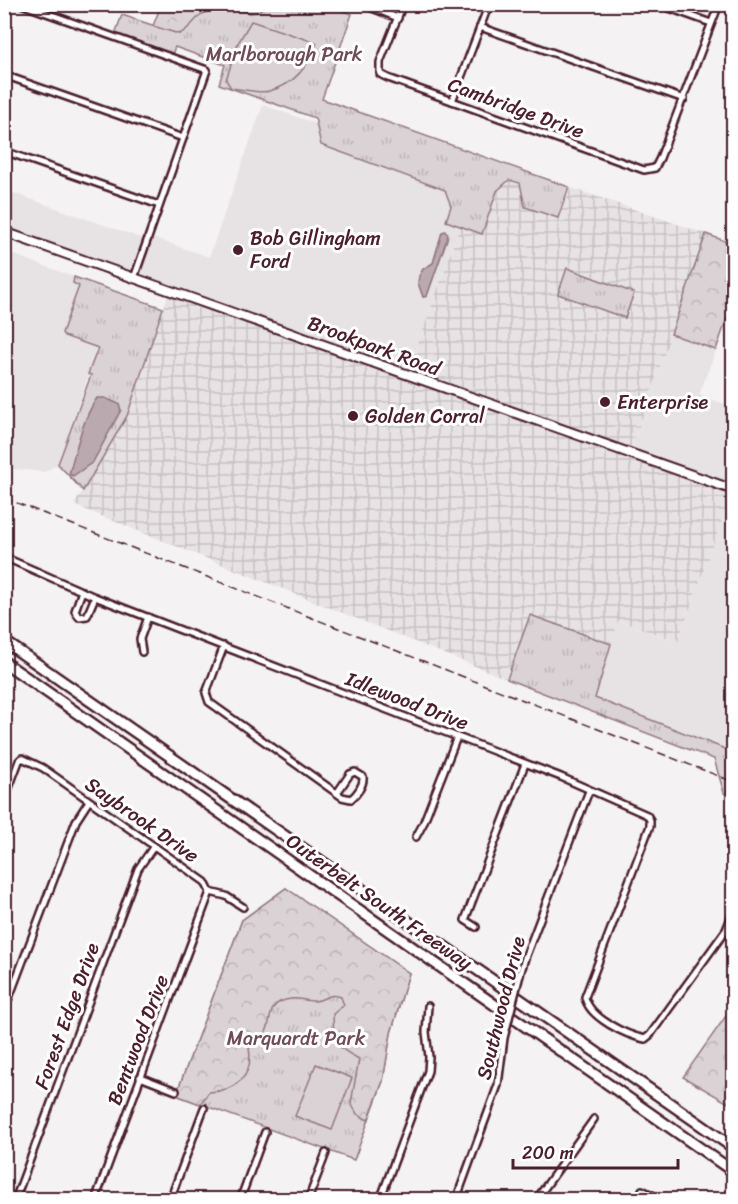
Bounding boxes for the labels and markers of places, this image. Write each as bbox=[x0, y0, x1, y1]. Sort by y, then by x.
place label: Bob Gillingham Ford bbox=[250, 221, 381, 279]
marker: Bob Gillingham Ford bbox=[231, 243, 245, 257]
place label: Enterprise bbox=[617, 385, 709, 420]
marker: Enterprise bbox=[598, 395, 612, 409]
place label: Golden Corral bbox=[365, 399, 485, 434]
marker: Golden Corral bbox=[346, 409, 360, 423]

